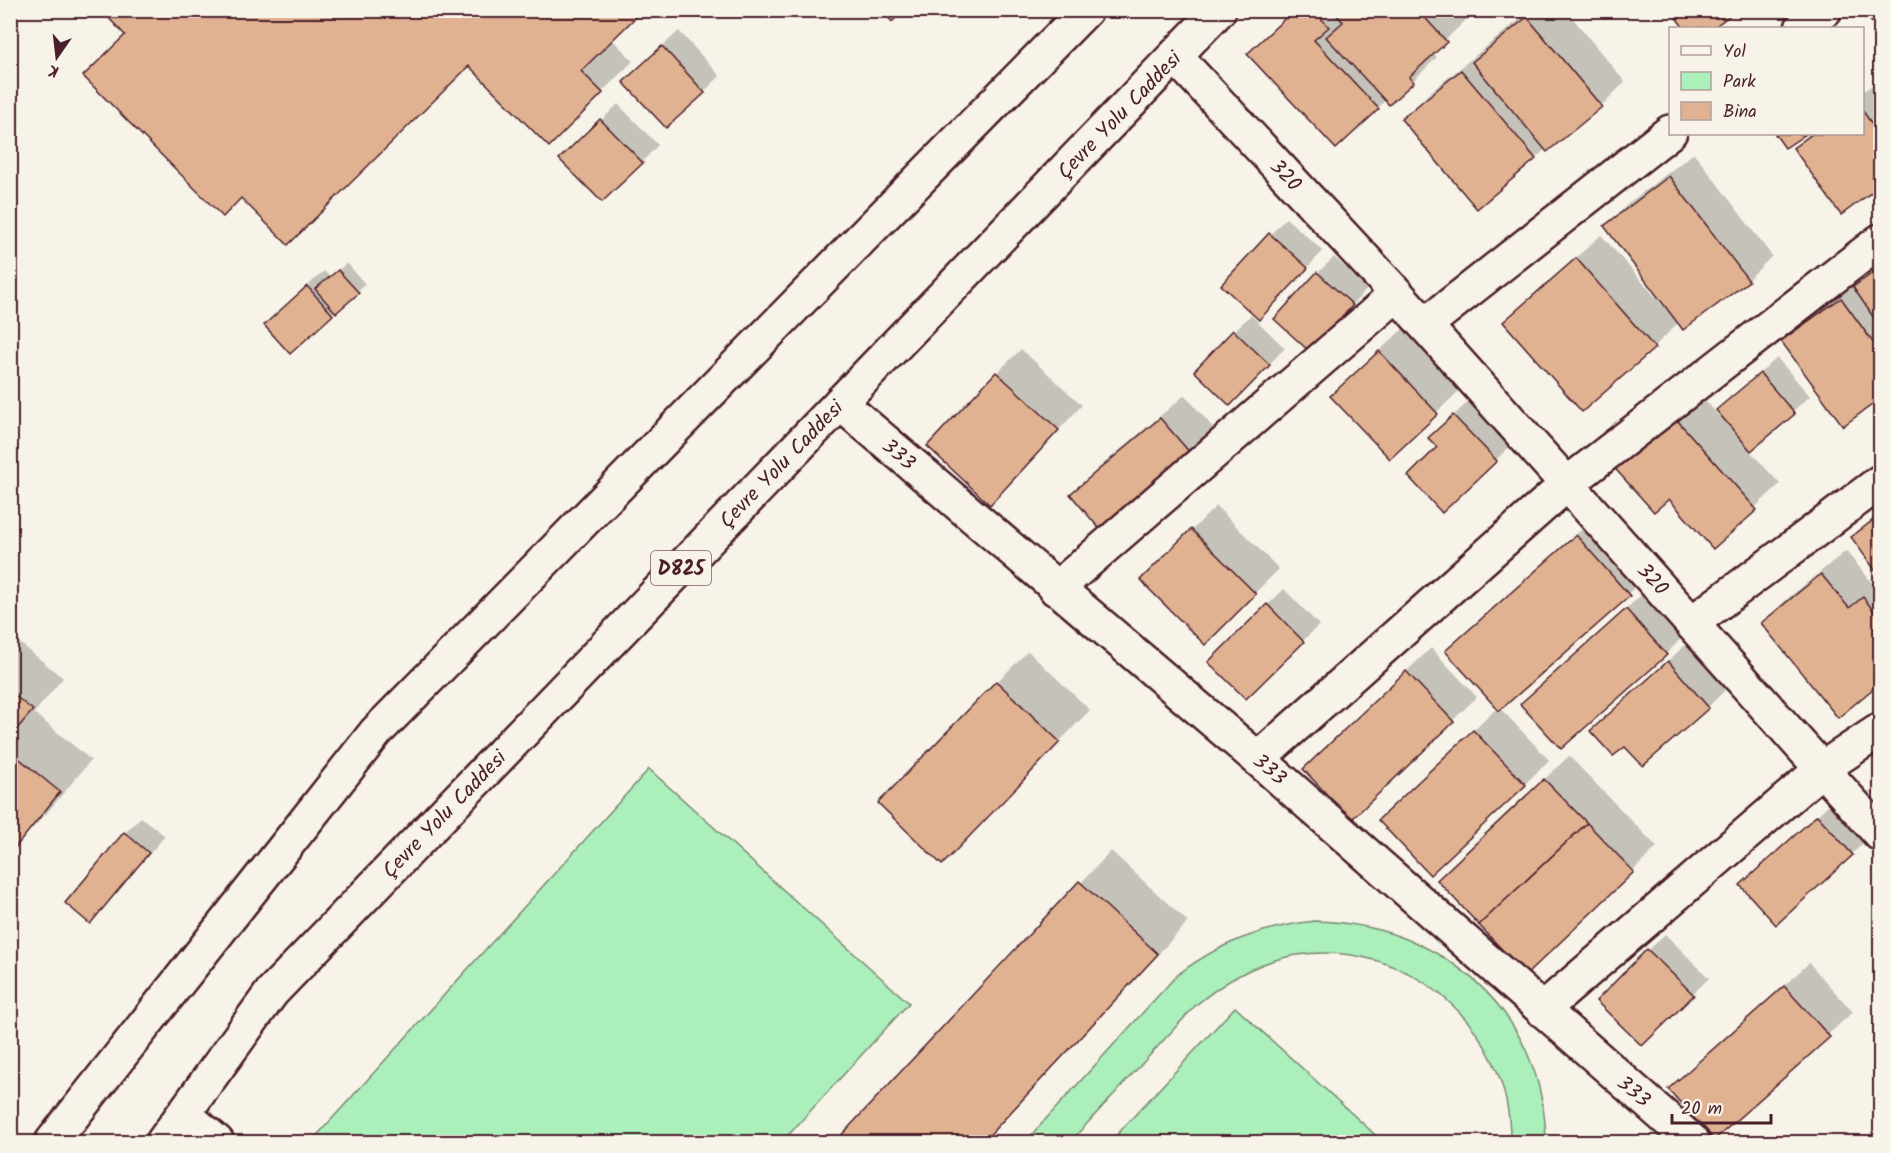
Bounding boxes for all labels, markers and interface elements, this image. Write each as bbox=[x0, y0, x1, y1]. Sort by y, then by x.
north arrow bbox=[27, 27, 87, 87]
legend bbox=[1669, 27, 1864, 135]
text: Yol bbox=[1723, 38, 1747, 67]
street label: Çevre Yolu Caddesi bbox=[1050, 43, 1191, 188]
text: K bbox=[46, 57, 61, 83]
text: Park bbox=[1723, 68, 1756, 97]
text: Bina bbox=[1723, 98, 1757, 127]
street label: 320 bbox=[1261, 152, 1309, 200]
street label: Çevre Yolu Caddesi bbox=[712, 392, 853, 537]
street label: 333 bbox=[874, 431, 922, 479]
road number: D825 bbox=[651, 551, 711, 585]
street label: 320 bbox=[1628, 556, 1676, 604]
street label: Çevre Yolu Caddesi bbox=[375, 742, 516, 887]
street label: 333 bbox=[1245, 746, 1293, 794]
street label: 333 bbox=[1609, 1068, 1657, 1116]
scale bar bbox=[1672, 1087, 1771, 1125]
text: 20 m bbox=[1681, 1095, 1722, 1124]

